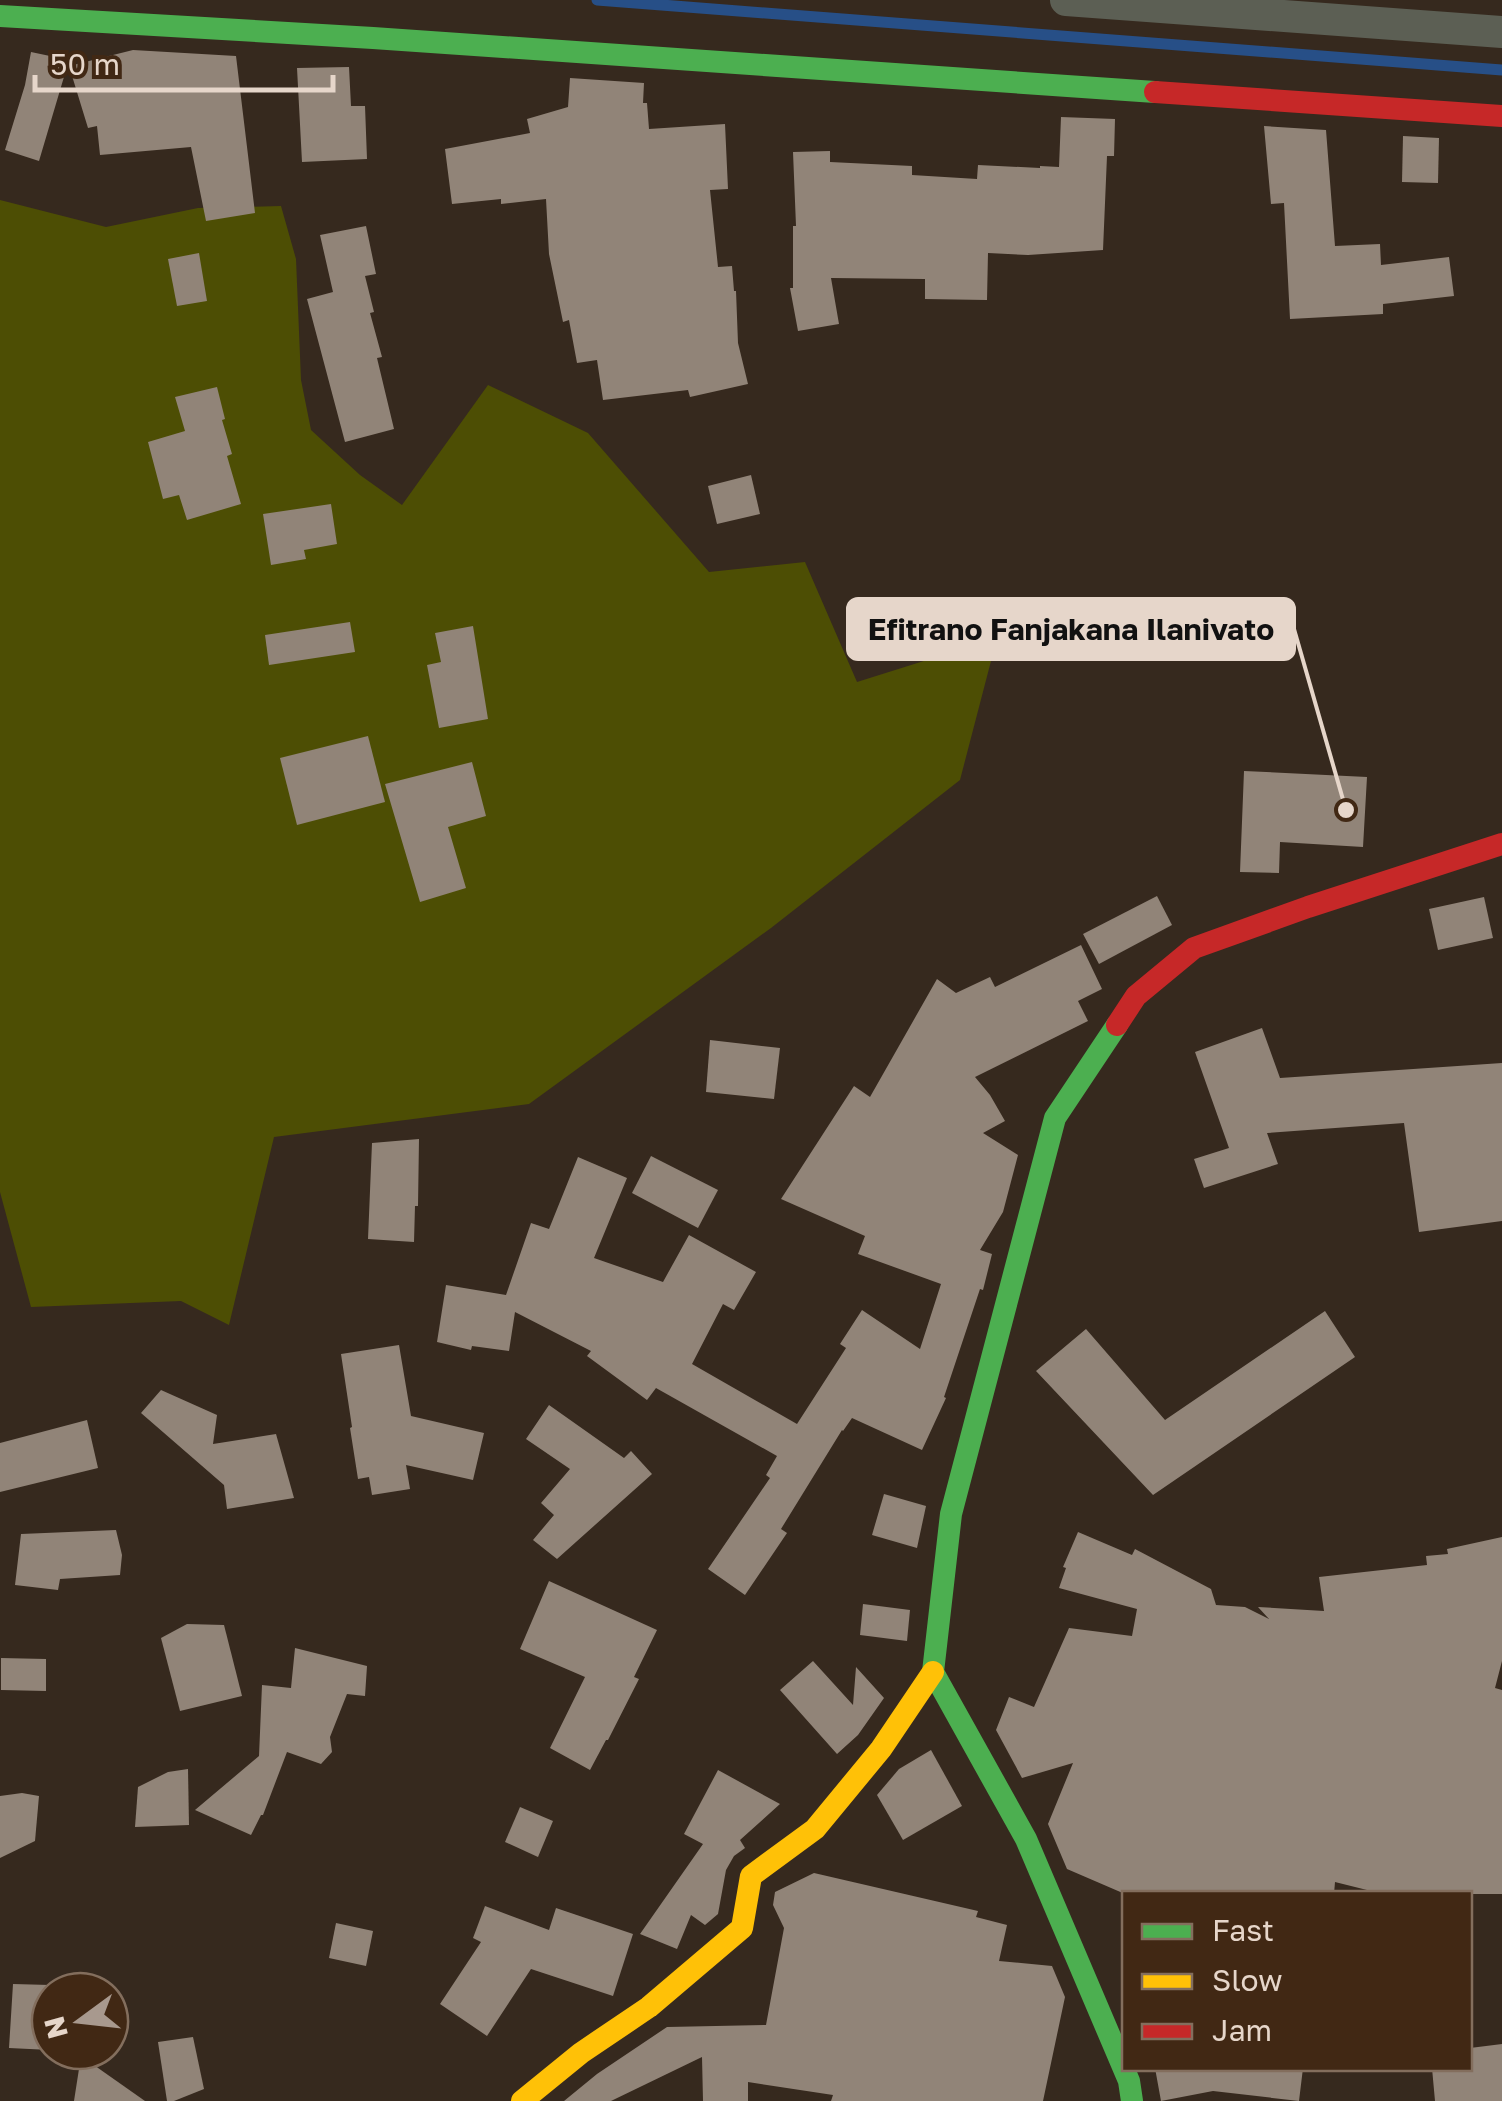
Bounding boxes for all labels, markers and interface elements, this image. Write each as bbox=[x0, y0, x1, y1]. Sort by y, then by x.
scale bar bbox=[35, 30, 332, 92]
text: 50 m bbox=[50, 46, 120, 82]
callout: Efitrano Fanjakana Ilanivato bbox=[848, 599, 1294, 659]
text: Efitrano Fanjakana Ilanivato bbox=[868, 611, 1274, 647]
legend bbox=[1122, 1891, 1472, 2071]
text: Fast bbox=[1212, 1912, 1274, 1948]
text: Slow bbox=[1212, 1962, 1283, 1998]
north arrow bbox=[30, 1971, 130, 2071]
text: Jam bbox=[1212, 2012, 1272, 2048]
text: N bbox=[37, 2013, 74, 2042]

